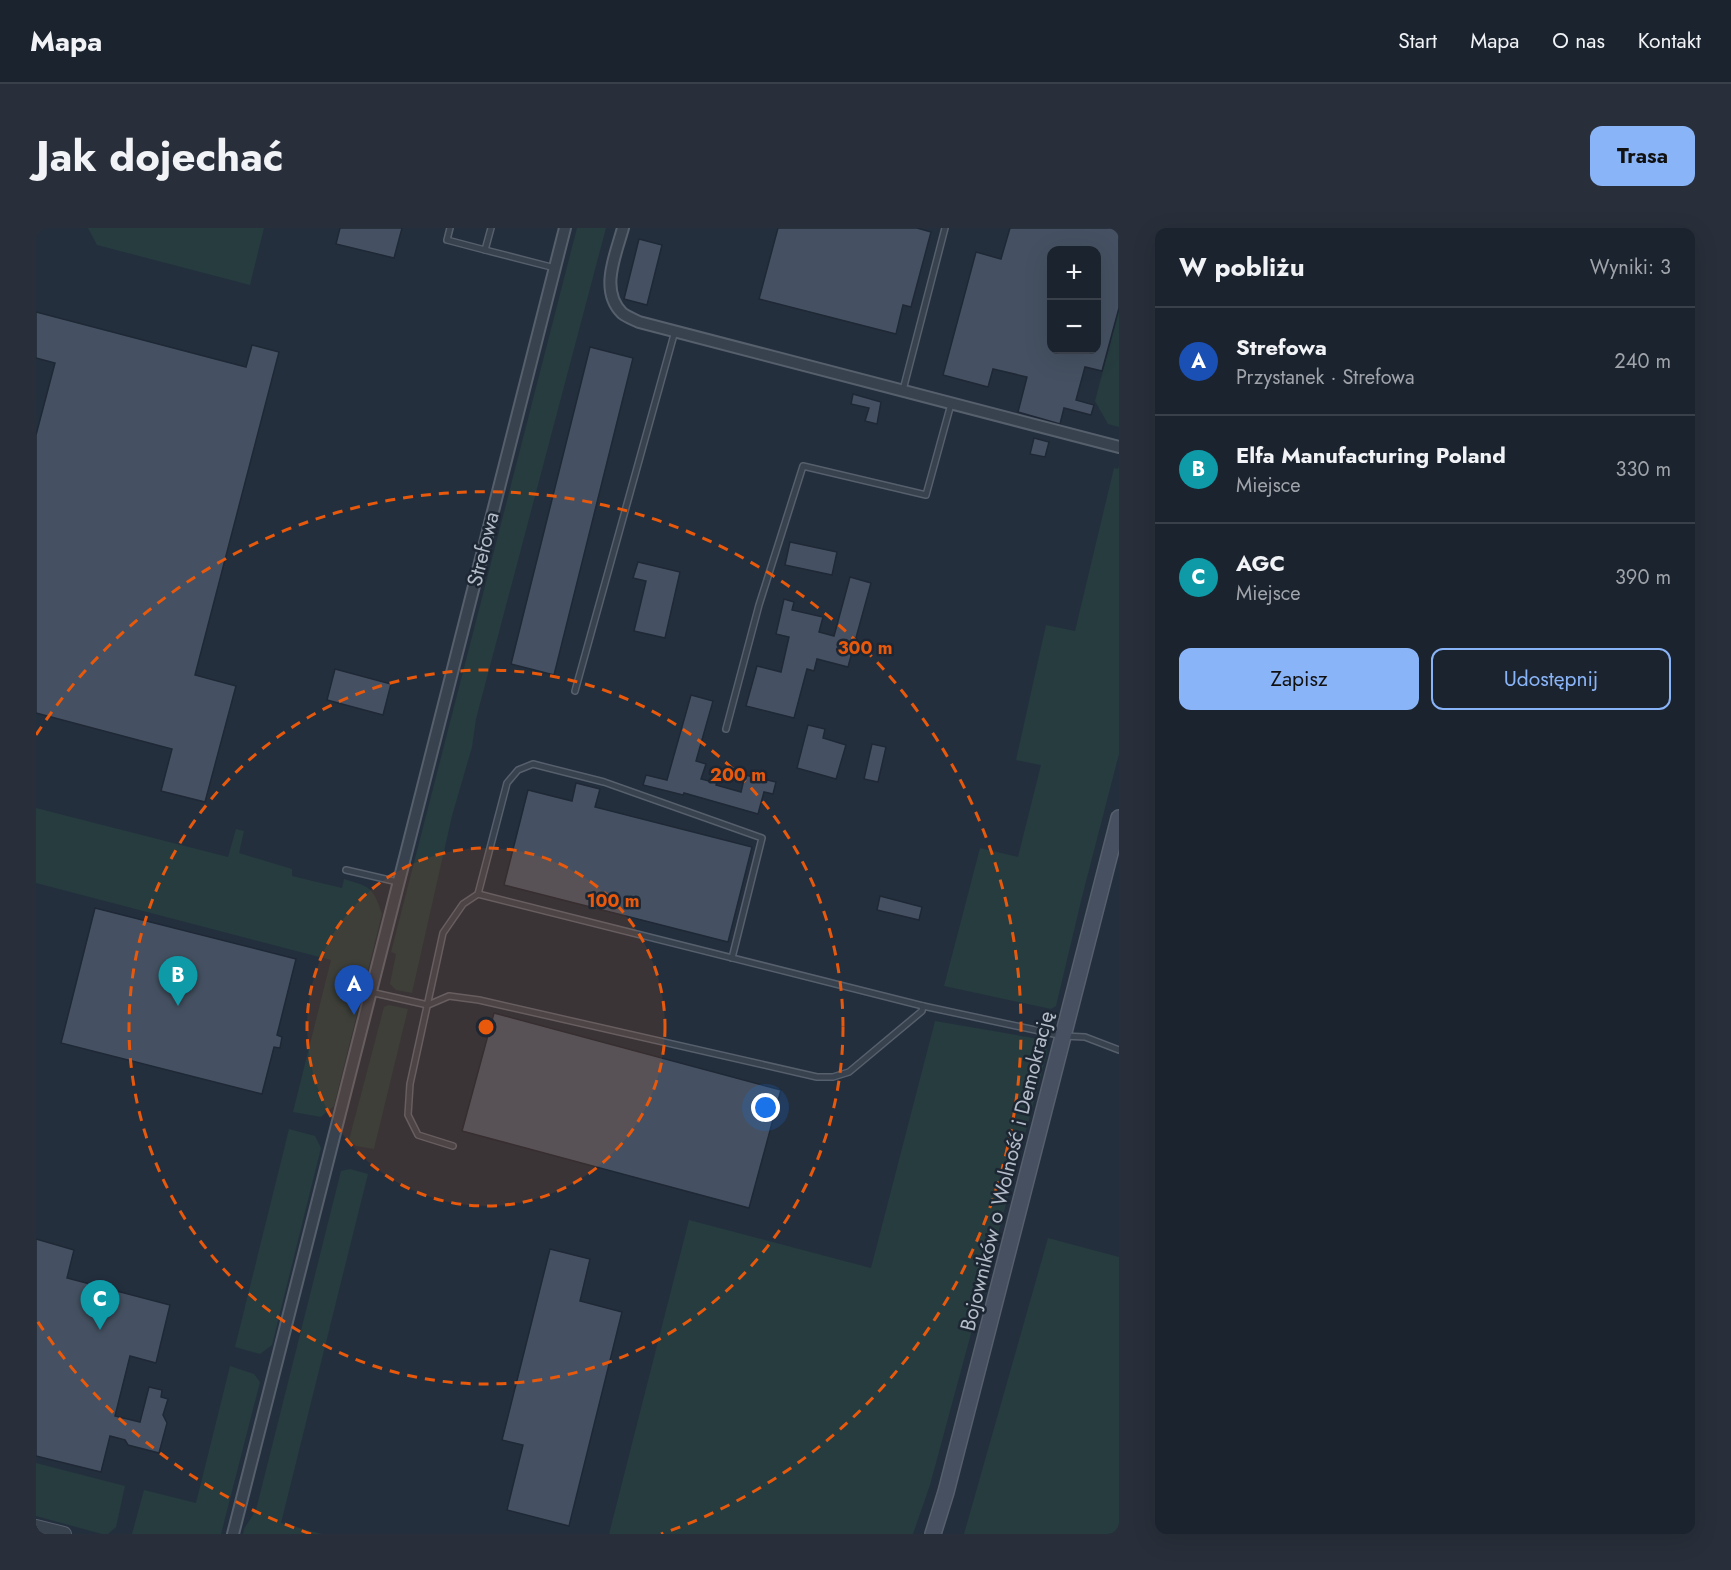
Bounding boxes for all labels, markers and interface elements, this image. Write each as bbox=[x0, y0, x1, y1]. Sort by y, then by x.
text: Mapa bbox=[30, 21, 102, 62]
text: Start bbox=[1398, 26, 1437, 56]
text: Mapa bbox=[1470, 26, 1519, 56]
text: O nas bbox=[1552, 26, 1605, 56]
text: Kontakt bbox=[1638, 26, 1701, 56]
text: Jak dojechać bbox=[36, 126, 284, 187]
button: Trasa bbox=[1590, 126, 1695, 186]
map controls bbox=[1047, 246, 1101, 354]
button: + bbox=[1047, 246, 1101, 300]
text: W pobliżu bbox=[1179, 248, 1305, 286]
text: Wyniki: 3 bbox=[1590, 253, 1671, 282]
button: − bbox=[1047, 300, 1101, 354]
text: Strefowa bbox=[1236, 331, 1327, 363]
text: A bbox=[1191, 347, 1206, 376]
text: 240 m bbox=[1614, 347, 1671, 376]
text: Przystanek · Strefowa bbox=[1236, 363, 1415, 392]
text: Elfa Manufacturing Poland bbox=[1236, 439, 1506, 471]
text: B bbox=[1192, 455, 1205, 484]
text: 330 m bbox=[1616, 455, 1671, 484]
text: Miejsce bbox=[1236, 471, 1301, 500]
street label: Strefowa bbox=[459, 509, 507, 589]
text: AGC bbox=[1236, 547, 1285, 579]
text: C bbox=[1191, 563, 1206, 592]
text: 390 m bbox=[1615, 563, 1671, 592]
text: Miejsce bbox=[1236, 579, 1301, 608]
text: 300 m bbox=[837, 635, 893, 661]
button: Zapisz bbox=[1179, 648, 1419, 710]
button: Udostępnij bbox=[1431, 648, 1671, 710]
text: 200 m bbox=[710, 762, 766, 788]
text: 100 m bbox=[586, 888, 640, 914]
pin: B bbox=[158, 956, 198, 1006]
pin: A bbox=[334, 966, 374, 1015]
street label: Bojowników o Wolność i Demokrację bbox=[953, 1008, 1061, 1334]
centre of rings bbox=[476, 1017, 496, 1037]
your location bbox=[751, 1093, 780, 1122]
pin: C bbox=[80, 1280, 120, 1330]

